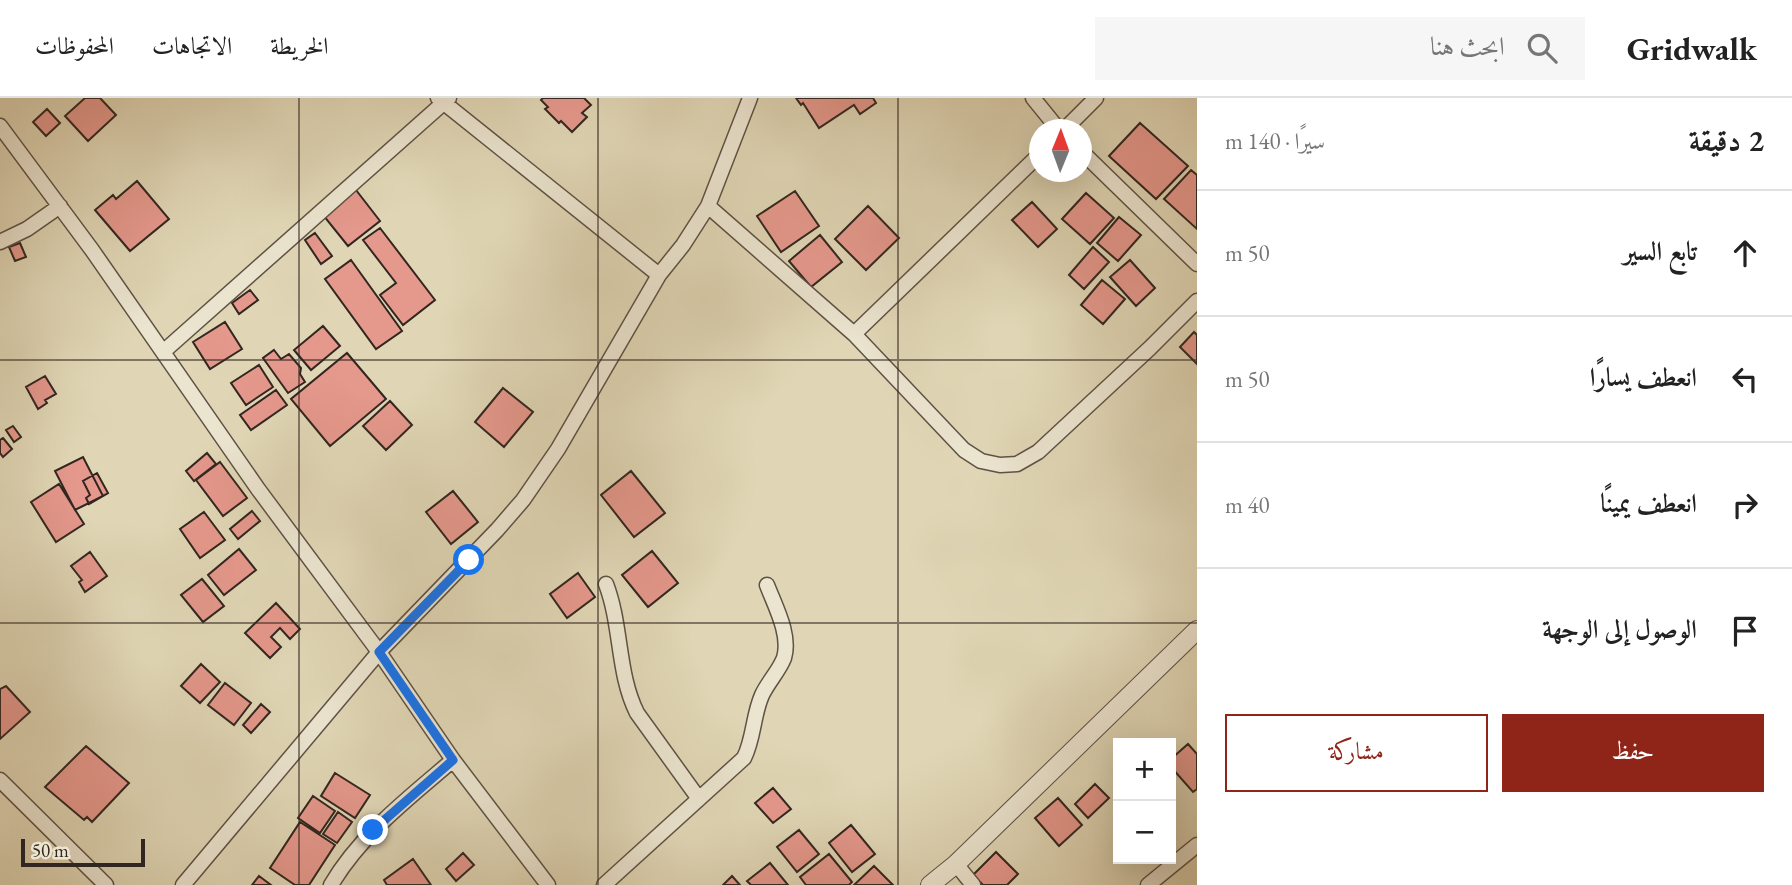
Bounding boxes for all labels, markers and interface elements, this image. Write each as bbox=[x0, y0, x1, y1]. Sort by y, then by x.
search box bbox=[1095, 17, 1585, 80]
text: Gridwalk bbox=[1627, 27, 1757, 70]
text: ابحث هنا bbox=[1430, 29, 1505, 63]
icon: search bbox=[1523, 29, 1561, 67]
text: المحفوظات bbox=[35, 30, 114, 61]
text: الاتجاهات bbox=[152, 30, 232, 61]
text: الخريطة bbox=[270, 30, 329, 61]
north arrow bbox=[1029, 119, 1092, 182]
text: 2 دقيقة bbox=[1689, 121, 1764, 160]
text: سيرًا · 140 m bbox=[1225, 126, 1325, 156]
text: تابع السير bbox=[1623, 234, 1697, 268]
icon: ahead bbox=[1726, 234, 1764, 272]
text: 50 m bbox=[1225, 238, 1270, 268]
text: انعطف يسارًا bbox=[1590, 360, 1697, 394]
icon: left bbox=[1726, 360, 1764, 398]
text: 50 m bbox=[1225, 364, 1270, 394]
text: انعطف يمينًا bbox=[1600, 486, 1697, 520]
icon: right bbox=[1726, 486, 1764, 524]
text: 40 m bbox=[1225, 490, 1270, 520]
route start bbox=[453, 544, 484, 575]
text: الوصول إلى الوجهة bbox=[1542, 612, 1697, 646]
icon: arrive bbox=[1726, 612, 1764, 650]
button: مشاركة bbox=[1225, 714, 1488, 792]
button: حفظ bbox=[1502, 714, 1764, 792]
map controls bbox=[1113, 738, 1176, 864]
button: + bbox=[1113, 738, 1176, 801]
button: − bbox=[1113, 801, 1176, 864]
route end bbox=[357, 814, 388, 845]
scale bar bbox=[21, 836, 145, 868]
text: 50 m bbox=[32, 838, 69, 863]

